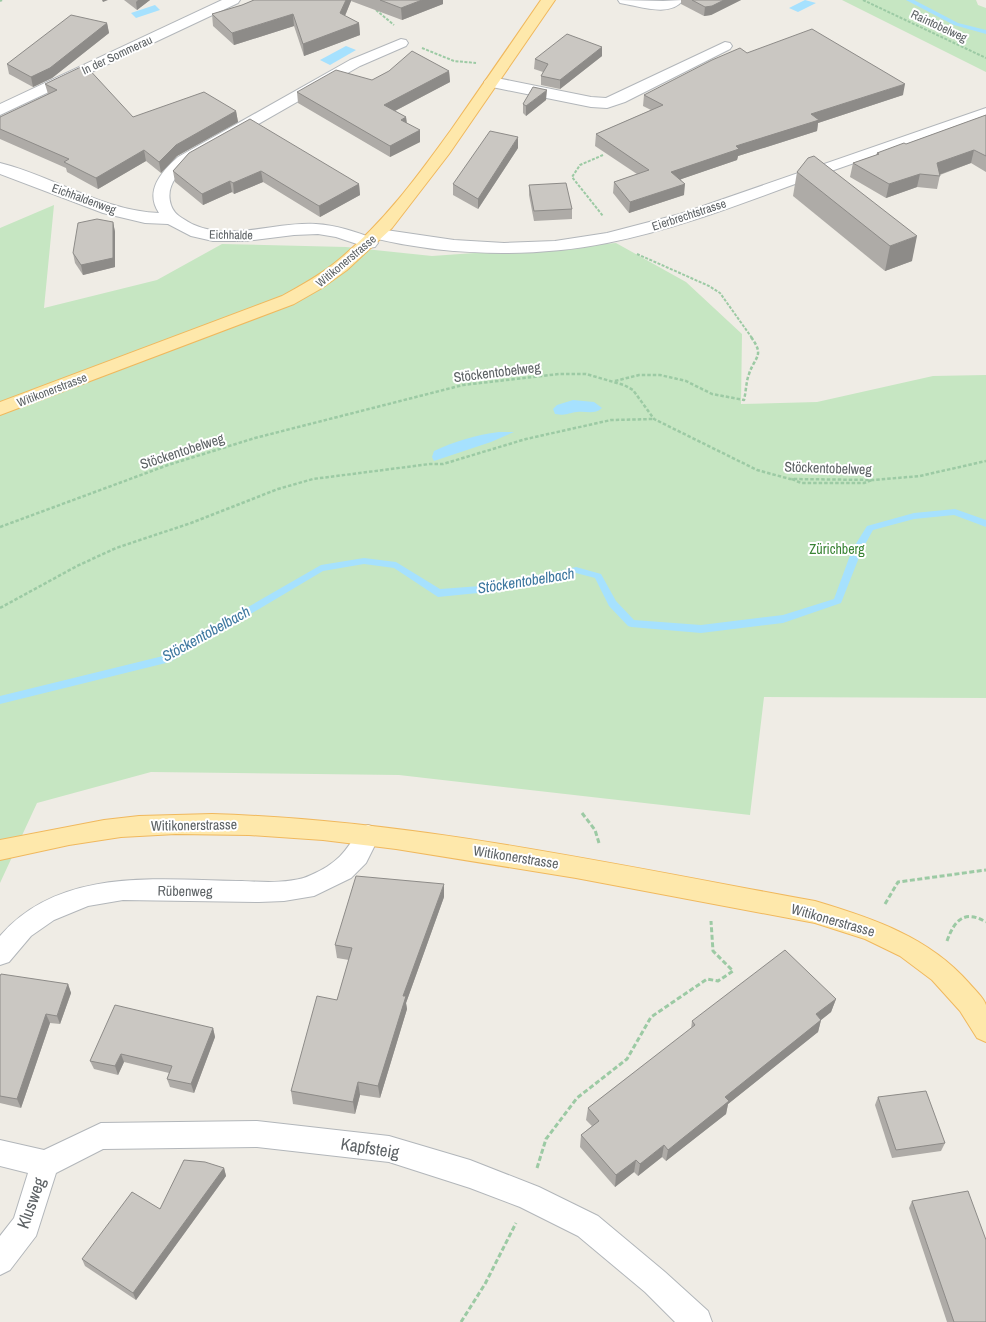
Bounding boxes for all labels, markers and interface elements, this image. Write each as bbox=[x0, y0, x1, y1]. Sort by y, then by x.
street label: Raintobelweg bbox=[908, 6, 970, 46]
street label: In der Sommerau bbox=[79, 32, 155, 78]
street label: Eichhaldenweg bbox=[50, 180, 119, 218]
street label: Eierbrechtstrasse bbox=[650, 195, 728, 235]
street label: Eichhalde bbox=[209, 227, 253, 243]
street label: Witikonerstrasse bbox=[313, 231, 379, 291]
street label: Stöckentobelweg bbox=[453, 358, 542, 386]
street label: Witikonerstrasse bbox=[15, 369, 89, 411]
street label: Stöckentobelweg bbox=[138, 429, 227, 473]
street label: Stöckentobelweg bbox=[784, 457, 873, 479]
park label: Zürichberg bbox=[809, 540, 865, 558]
water label: Stöckentobelbach bbox=[476, 562, 576, 599]
water label: Stöckentobelbach bbox=[158, 601, 254, 666]
street label: Witikonerstrasse bbox=[151, 815, 237, 835]
street label: Witikonerstrasse bbox=[472, 841, 560, 873]
street label: Rübenweg bbox=[157, 882, 213, 900]
street label: Witikonerstrasse bbox=[789, 899, 877, 941]
street label: Kapfsteig bbox=[339, 1132, 401, 1164]
street label: Klusweg bbox=[11, 1174, 50, 1232]

